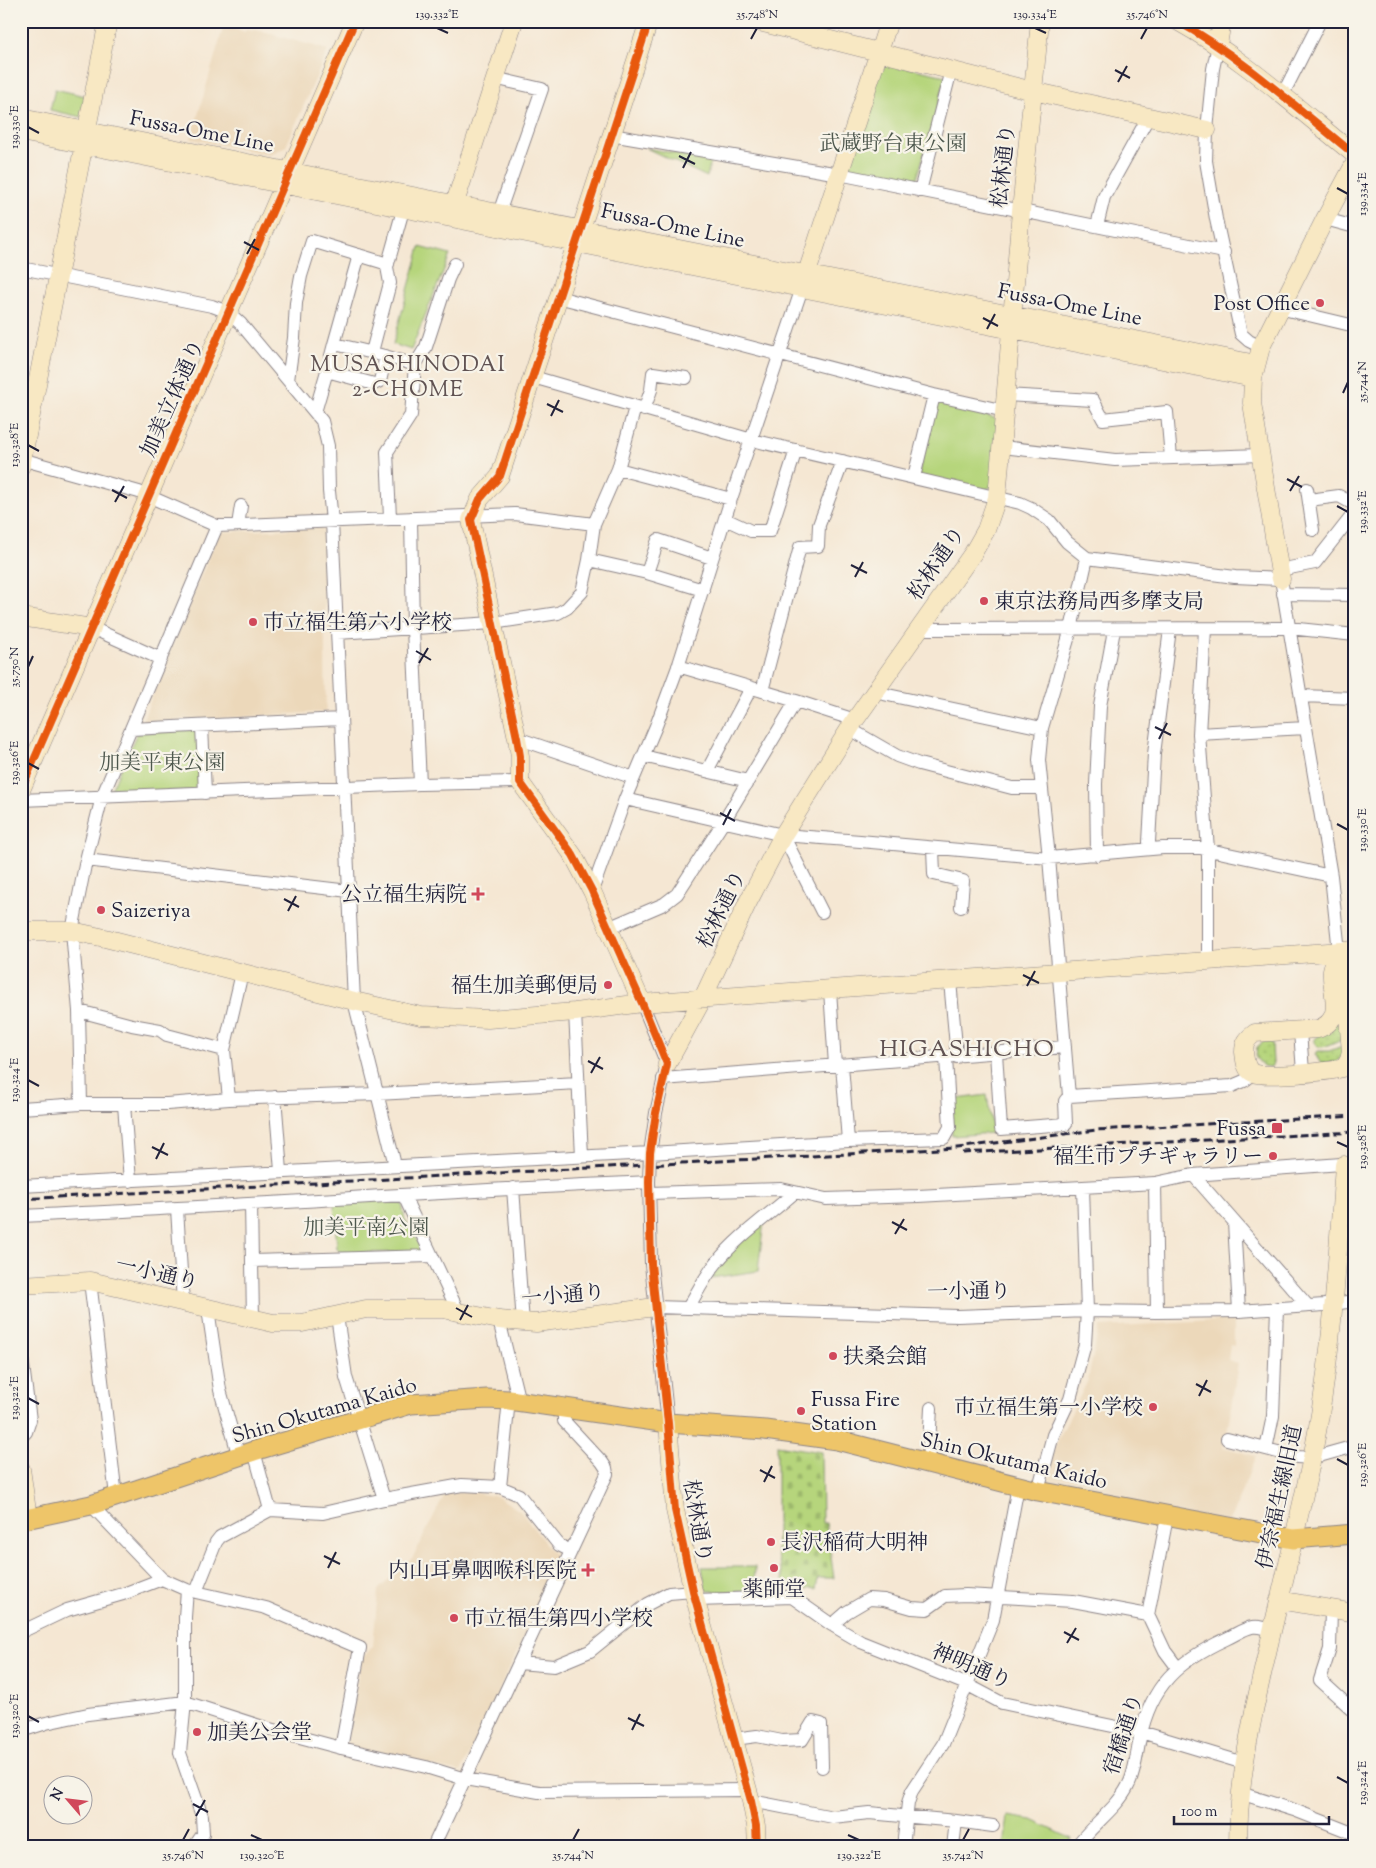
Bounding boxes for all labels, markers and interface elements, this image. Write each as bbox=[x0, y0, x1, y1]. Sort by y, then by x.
text: 139.332°E bbox=[415, 6, 459, 24]
text: 35.748°N bbox=[736, 6, 778, 24]
text: 139.334°E bbox=[1013, 6, 1058, 24]
text: 35.746°N bbox=[1126, 6, 1168, 24]
text: 139.330°E bbox=[6, 104, 24, 149]
street label: Fussa-Ome Line bbox=[127, 104, 276, 162]
street label: 松林通り bbox=[986, 123, 1024, 210]
park label: 武蔵野台東公園 bbox=[820, 130, 967, 160]
text: 139.334°E bbox=[1354, 171, 1372, 216]
street label: Fussa-Ome Line bbox=[598, 197, 747, 257]
street label: Fussa-Ome Line bbox=[995, 277, 1144, 335]
place label: Post Office bbox=[1214, 290, 1310, 320]
marker: Post Office bbox=[1314, 297, 1326, 309]
street label: 加美立体通り bbox=[134, 335, 213, 462]
district label: MUSASHINODAI 2-CHOME bbox=[310, 350, 506, 407]
text: 35.744°N bbox=[1354, 361, 1372, 403]
text: 139.328°E bbox=[6, 422, 24, 467]
text: 139.332°E bbox=[1354, 490, 1372, 534]
street label: 松林通り bbox=[902, 521, 974, 607]
place label: 東京法務局西多摩支局 bbox=[994, 588, 1204, 618]
marker: 東京法務局西多摩支局 bbox=[978, 595, 990, 607]
place label: 市立福生第六小学校 bbox=[263, 609, 452, 639]
marker: 市立福生第六小学校 bbox=[247, 616, 259, 628]
text: 35.750°N bbox=[6, 646, 24, 687]
text: 139.326°E bbox=[6, 740, 24, 785]
park label: 加美平東公園 bbox=[99, 749, 225, 779]
text: 139.330°E bbox=[1354, 807, 1372, 852]
street label: 松林通り bbox=[691, 866, 755, 954]
place label: 公立福生病院 bbox=[341, 881, 467, 911]
marker: 公立福生病院 bbox=[471, 887, 485, 901]
place label: Saizeriya bbox=[111, 897, 191, 927]
marker: Saizeriya bbox=[95, 904, 107, 916]
place label: 福生加美郵便局 bbox=[451, 972, 598, 1002]
marker: 福生加美郵便局 bbox=[602, 979, 614, 991]
district label: HIGASHICHO bbox=[879, 1033, 1055, 1067]
text: 139.324°E bbox=[6, 1057, 24, 1102]
place label: Fussa bbox=[1216, 1115, 1266, 1145]
marker: Fussa bbox=[1270, 1121, 1284, 1135]
text: 139.328°E bbox=[1354, 1124, 1372, 1169]
place label: 福生市プチギャラリー bbox=[1053, 1143, 1263, 1173]
marker: 福生市プチギャラリー bbox=[1267, 1150, 1279, 1162]
park label: 加美平南公園 bbox=[303, 1214, 429, 1244]
street label: 一小通り bbox=[112, 1251, 201, 1299]
street label: 一小通り bbox=[927, 1277, 1011, 1309]
street label: 一小通り bbox=[520, 1278, 606, 1316]
place label: 扶桑会館 bbox=[843, 1343, 927, 1373]
marker: 扶桑会館 bbox=[827, 1350, 839, 1362]
street label: Shin Okutama Kaido bbox=[229, 1371, 420, 1453]
text: 139.322°E bbox=[6, 1375, 24, 1420]
place label: Fussa Fire Station bbox=[811, 1386, 900, 1440]
place label: 市立福生第一小学校 bbox=[954, 1394, 1143, 1424]
marker: 市立福生第一小学校 bbox=[1147, 1401, 1159, 1413]
marker: Fussa Fire Station bbox=[795, 1405, 807, 1417]
street label: 伊奈福生線旧道 bbox=[1251, 1422, 1311, 1572]
street label: Shin Okutama Kaido bbox=[917, 1426, 1110, 1498]
text: 139.326°E bbox=[1354, 1442, 1372, 1487]
street label: 松林通り bbox=[674, 1477, 718, 1565]
place label: 長沢稲荷大明神 bbox=[781, 1529, 928, 1559]
marker: 長沢稲荷大明神 bbox=[765, 1536, 777, 1548]
place label: 内山耳鼻咽喉科医院 bbox=[388, 1557, 577, 1587]
marker: 薬師堂 bbox=[768, 1562, 780, 1574]
marker: 内山耳鼻咽喉科医院 bbox=[581, 1563, 595, 1577]
place label: 薬師堂 bbox=[743, 1576, 806, 1606]
place label: 市立福生第四小学校 bbox=[464, 1605, 653, 1635]
marker: 市立福生第四小学校 bbox=[448, 1612, 460, 1624]
street label: 神明通り bbox=[927, 1638, 1016, 1698]
street label: 宿橋通り bbox=[1098, 1690, 1152, 1779]
text: 139.320°E bbox=[6, 1693, 24, 1738]
place label: 加美公会堂 bbox=[207, 1719, 312, 1749]
marker: 加美公会堂 bbox=[191, 1726, 203, 1738]
text: 139.324°E bbox=[1354, 1760, 1372, 1805]
north arrow bbox=[42, 1776, 92, 1826]
text: N bbox=[47, 1785, 70, 1804]
scale bar bbox=[1174, 1793, 1328, 1825]
text: 100 m bbox=[1181, 1802, 1218, 1823]
text: 35.746°N bbox=[162, 1847, 204, 1865]
text: 139.320°E bbox=[240, 1847, 285, 1865]
text: 35.744°N bbox=[552, 1847, 594, 1865]
text: 139.322°E bbox=[837, 1847, 882, 1865]
text: 35.742°N bbox=[942, 1847, 984, 1865]

